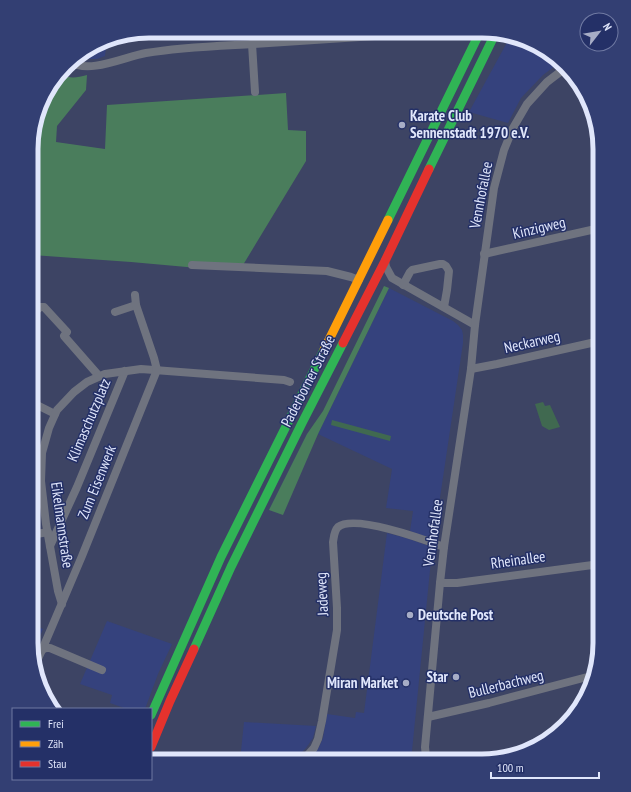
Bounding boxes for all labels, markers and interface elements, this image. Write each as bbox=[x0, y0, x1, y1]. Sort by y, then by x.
north arrow bbox=[579, 12, 619, 52]
text: N bbox=[600, 21, 615, 33]
place label: Karate Club Sennenstadt 1970 e.V. bbox=[410, 106, 529, 142]
marker: Karate Club Sennenstadt 1970 e.V. bbox=[397, 120, 407, 130]
street label: Vennhofallee bbox=[465, 160, 496, 231]
street label: Kinzigweg bbox=[511, 212, 567, 243]
street label: Neckarweg bbox=[502, 326, 562, 357]
street label: Paderborner Straße bbox=[276, 332, 339, 430]
street label: Klimaschutzplatz bbox=[63, 375, 115, 464]
street label: Zum Eisenwerk bbox=[73, 442, 120, 522]
street label: Eikelmannstraße bbox=[47, 481, 78, 569]
street label: Vennhofallee bbox=[418, 498, 447, 569]
street label: Rheinallee bbox=[489, 546, 547, 573]
street label: Jadeweg bbox=[311, 572, 332, 617]
place label: Deutsche Post bbox=[418, 605, 494, 624]
marker: Deutsche Post bbox=[405, 610, 415, 620]
street label: Bullerbachweg bbox=[466, 665, 545, 702]
place label: Star bbox=[426, 667, 449, 686]
marker: Star bbox=[451, 672, 461, 682]
place label: Miran Market bbox=[327, 673, 399, 692]
marker: Miran Market bbox=[401, 678, 411, 688]
legend bbox=[12, 708, 152, 780]
text: Frei bbox=[48, 716, 64, 731]
text: Zäh bbox=[48, 736, 63, 751]
scale bar bbox=[491, 754, 599, 780]
text: Stau bbox=[48, 756, 66, 771]
text: 100 m bbox=[497, 760, 524, 775]

